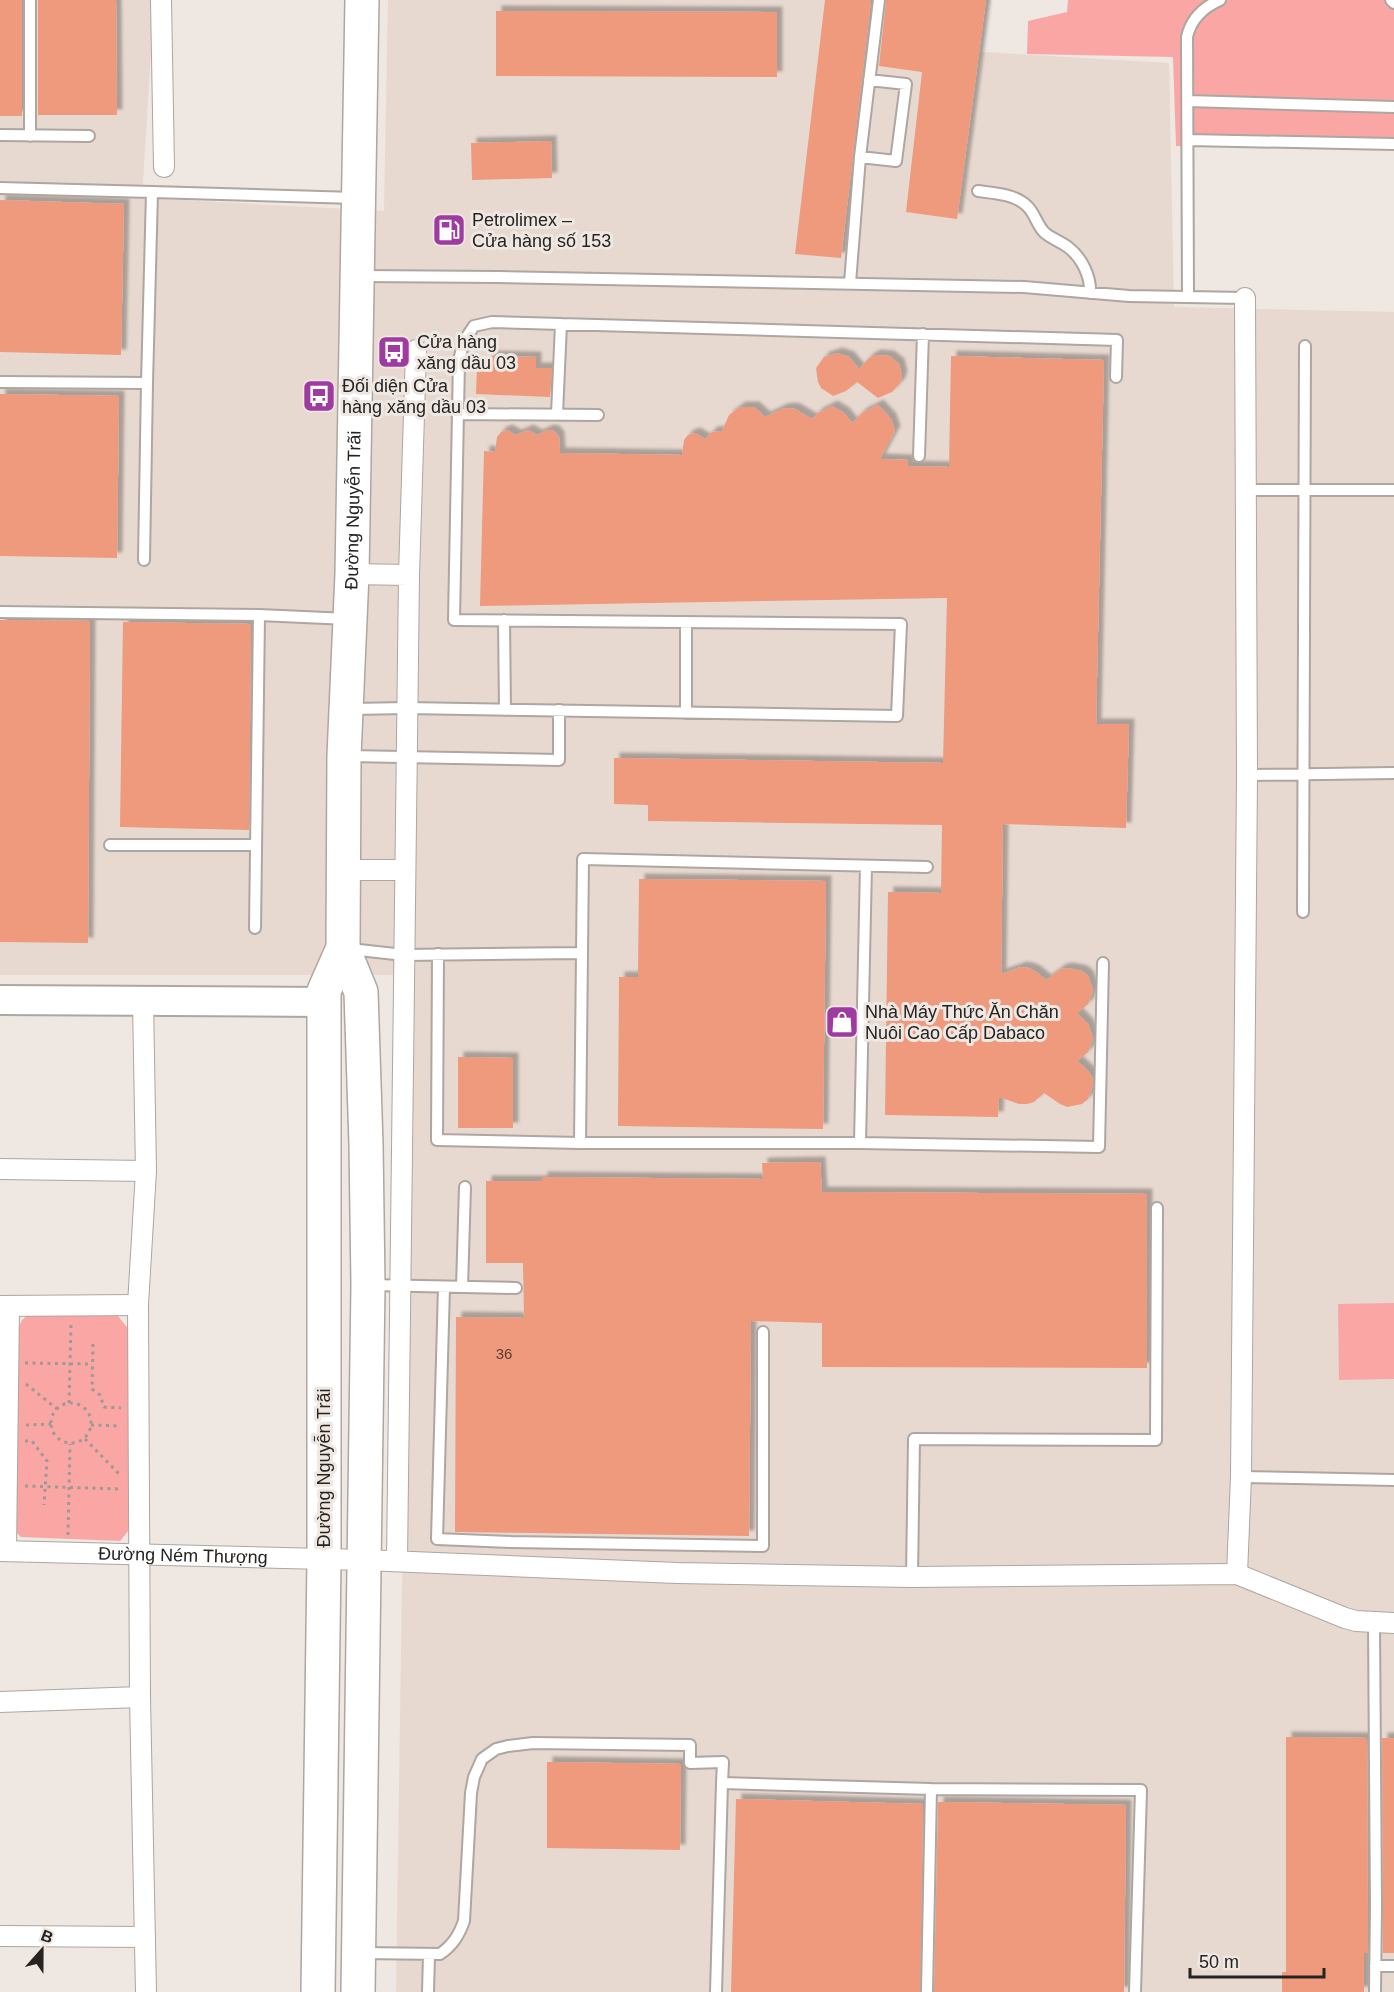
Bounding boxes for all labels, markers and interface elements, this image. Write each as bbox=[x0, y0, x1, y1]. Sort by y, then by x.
place label: Petrolimex – Cửa hàng số 153 bbox=[472, 210, 611, 251]
fuel station icon: Petrolimex – Cửa hàng số 153 bbox=[431, 212, 467, 248]
place label: Cửa hàng xăng dầu 03 bbox=[417, 332, 516, 373]
bus stop icon: Cửa hàng xăng dầu 03 bbox=[376, 334, 412, 370]
place label: Đối diện Cửa hàng xăng dầu 03 bbox=[342, 376, 486, 417]
bus stop icon: Đối diện Cửa hàng xăng dầu 03 bbox=[301, 378, 337, 414]
street label: Đường Nguyễn Trãi bbox=[341, 431, 364, 590]
place label: Nhà Máy Thức Ăn Chăn Nuôi Cao Cấp Dabaco bbox=[865, 1002, 1059, 1043]
shop icon: Nhà Máy Thức Ăn Chăn Nuôi Cao Cấp Dabaco bbox=[824, 1004, 860, 1040]
house number: 36 bbox=[496, 1345, 512, 1362]
street label: Đường Nguyễn Trãi bbox=[313, 1389, 334, 1547]
street label: Đường Ném Thượng bbox=[98, 1543, 268, 1568]
north arrow bbox=[12, 1920, 72, 1980]
text: B bbox=[39, 1926, 56, 1946]
scale bar bbox=[1190, 1941, 1324, 1979]
text: 50 m bbox=[1199, 1952, 1239, 1972]

